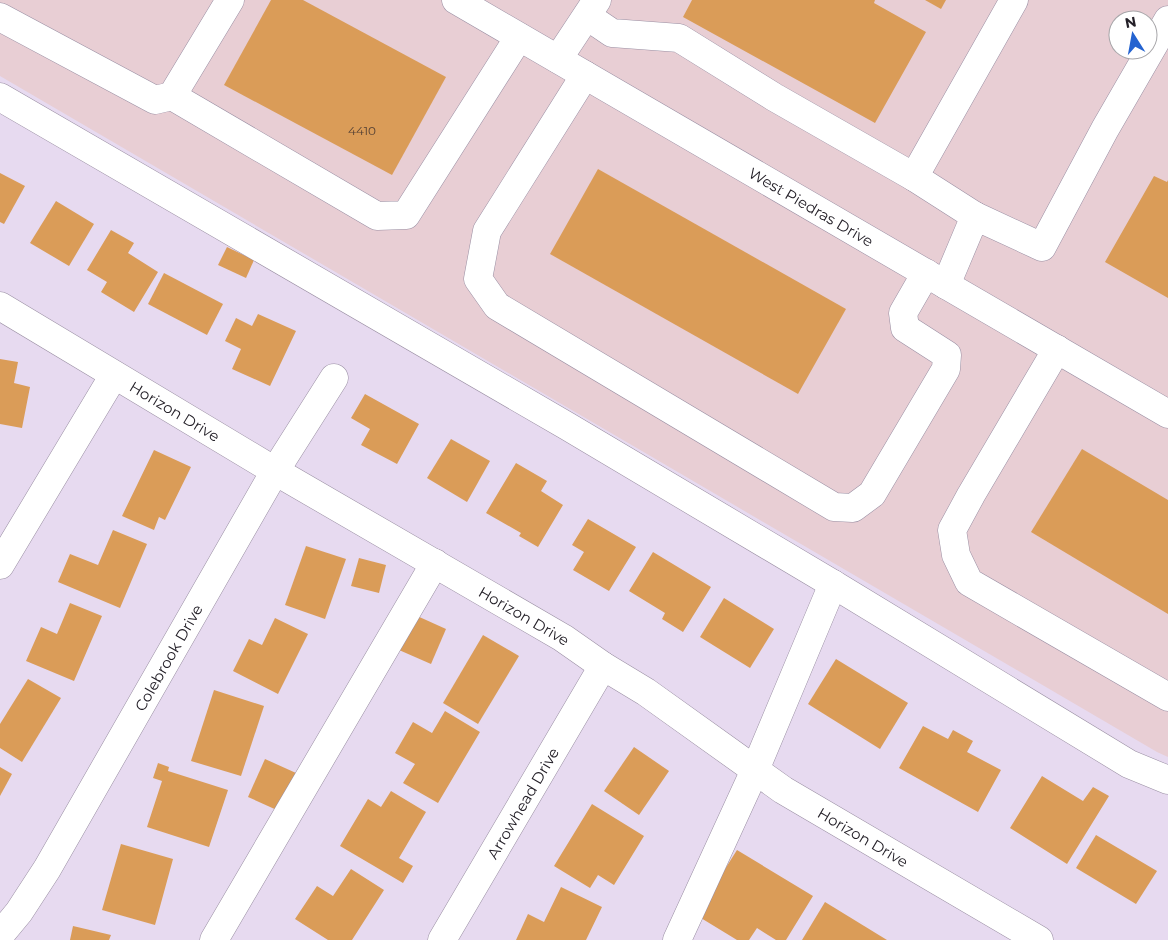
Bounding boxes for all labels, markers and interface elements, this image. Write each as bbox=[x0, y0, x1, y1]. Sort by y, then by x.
north arrow bbox=[1108, 10, 1158, 60]
text: N bbox=[1123, 12, 1138, 32]
house number: 4410 bbox=[348, 123, 376, 138]
street label: West Piedras Drive bbox=[746, 163, 877, 250]
street label: Horizon Drive bbox=[126, 377, 224, 445]
street label: Horizon Drive bbox=[476, 582, 574, 649]
street label: Colebrook Drive bbox=[130, 601, 206, 714]
street label: Arrowhead Drive bbox=[482, 744, 563, 862]
street label: Horizon Drive bbox=[814, 803, 912, 871]

